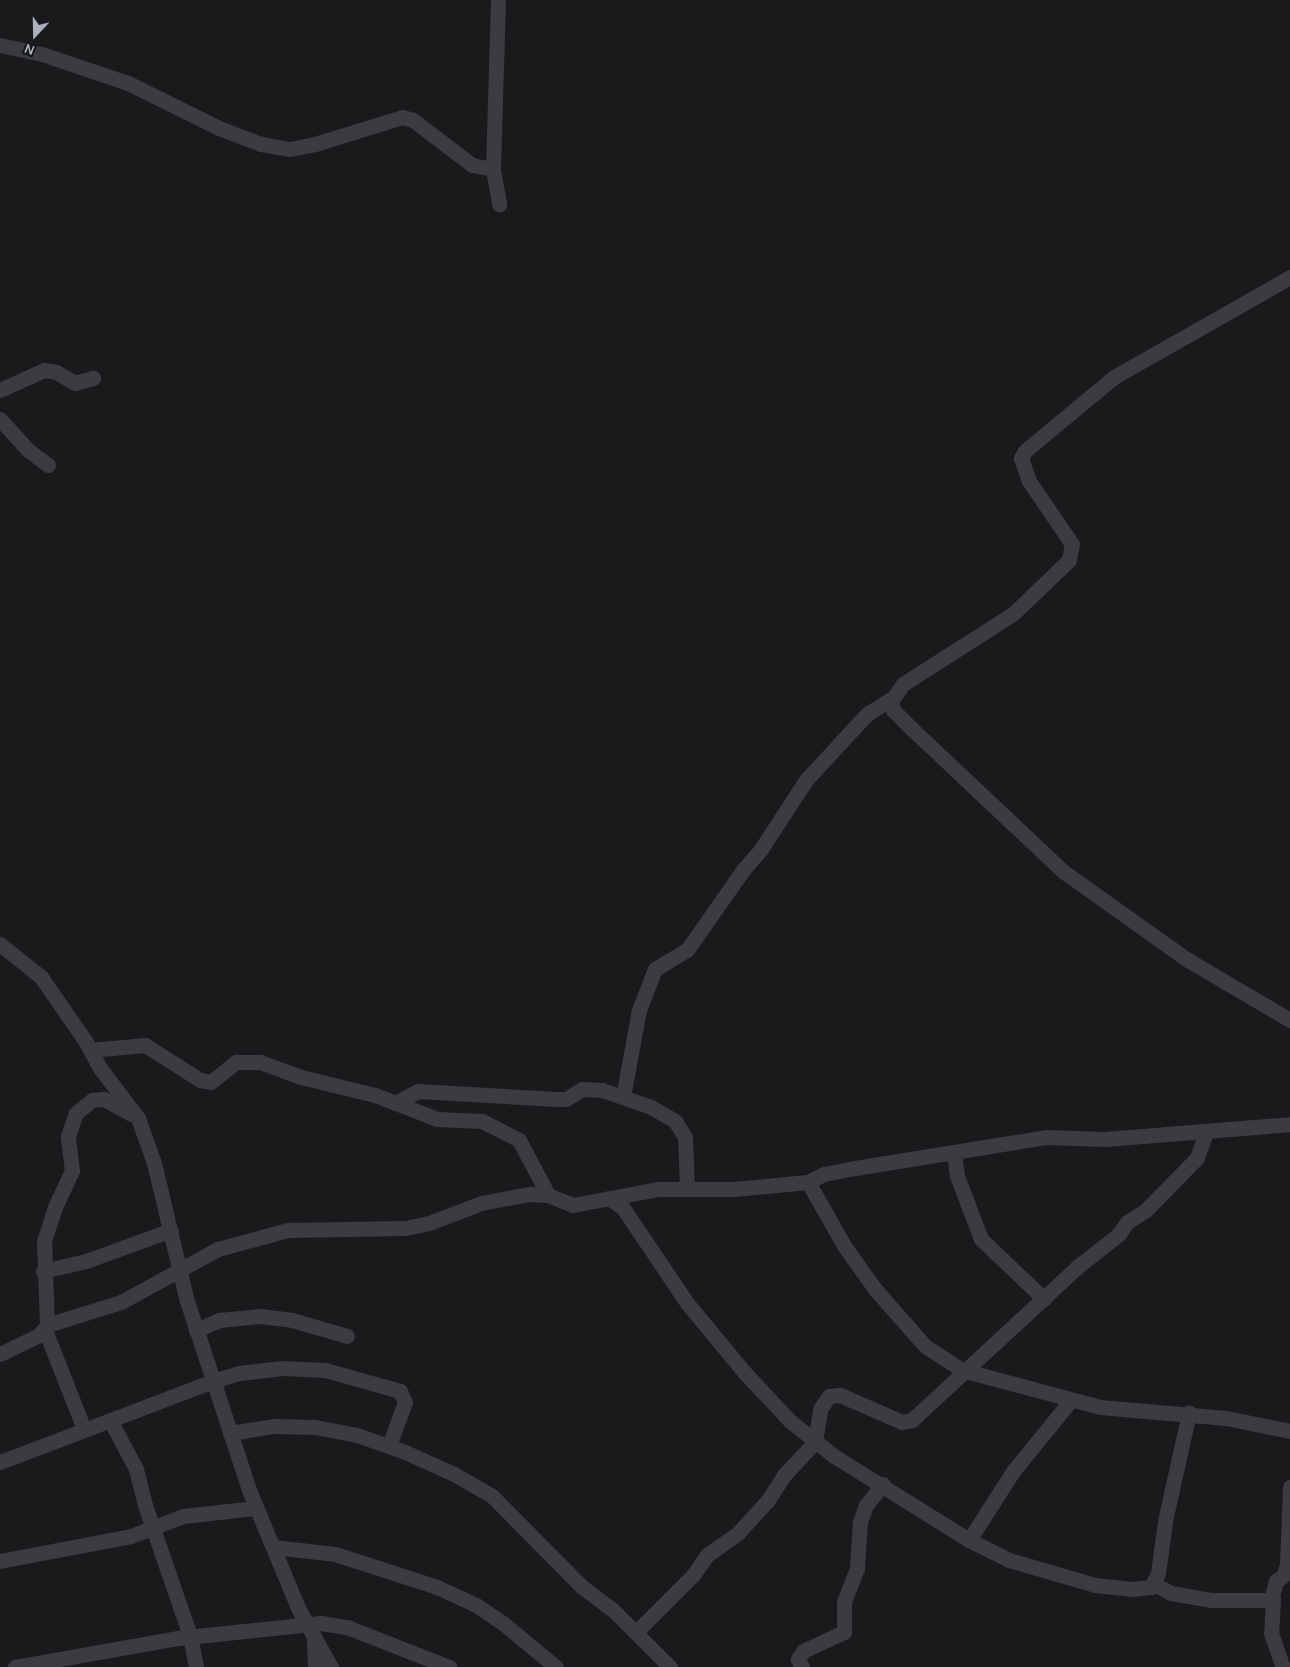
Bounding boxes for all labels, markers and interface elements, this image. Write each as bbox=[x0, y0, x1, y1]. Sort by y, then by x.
north arrow bbox=[10, 10, 60, 60]
text: N bbox=[22, 40, 37, 59]

